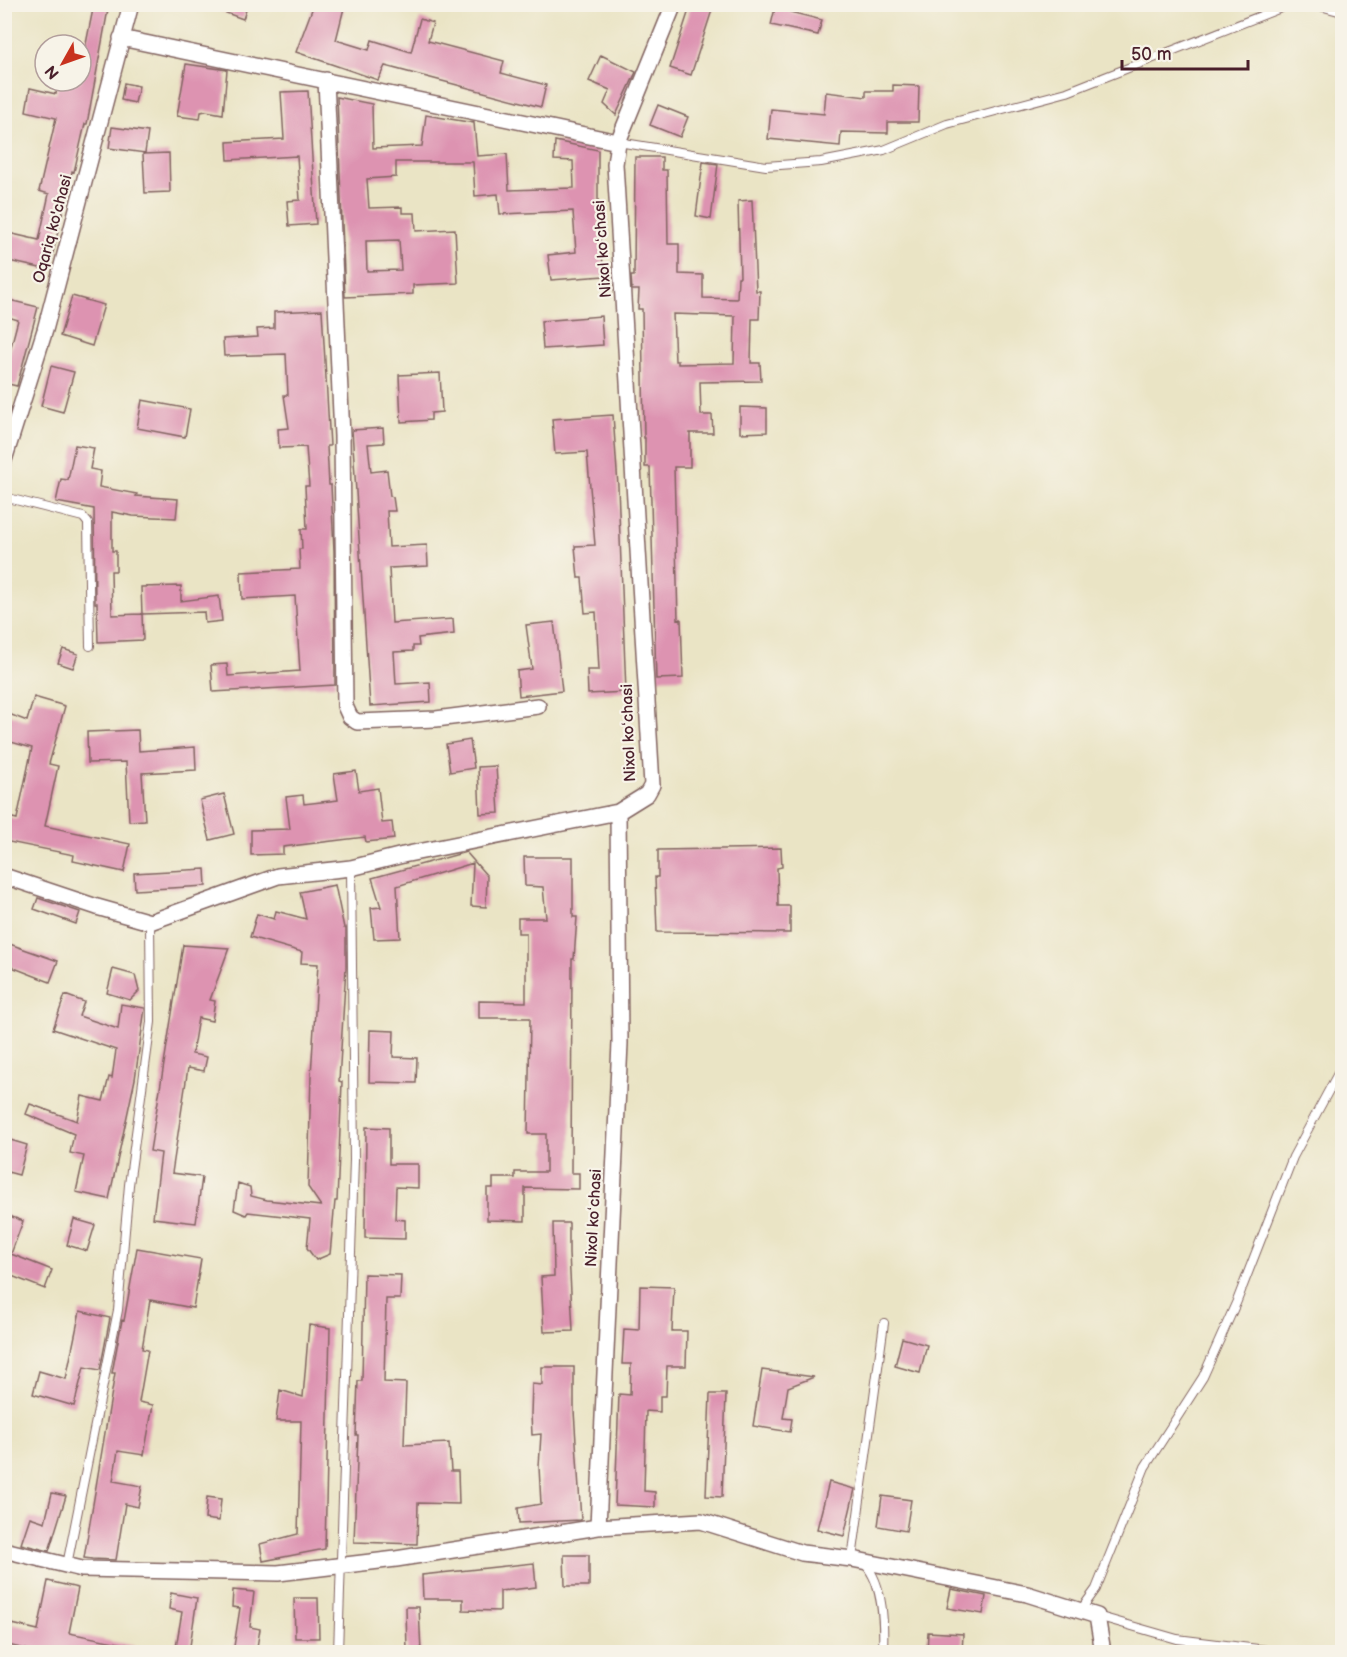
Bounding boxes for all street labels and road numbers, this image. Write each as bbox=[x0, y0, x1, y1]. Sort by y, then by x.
street label: Oqariq ko'chasi bbox=[29, 173, 77, 285]
street label: Nixol koʻchasi bbox=[590, 199, 616, 299]
street label: Nixol koʻchasi bbox=[618, 684, 640, 782]
street label: Nixol koʻchasi bbox=[582, 1169, 606, 1267]

